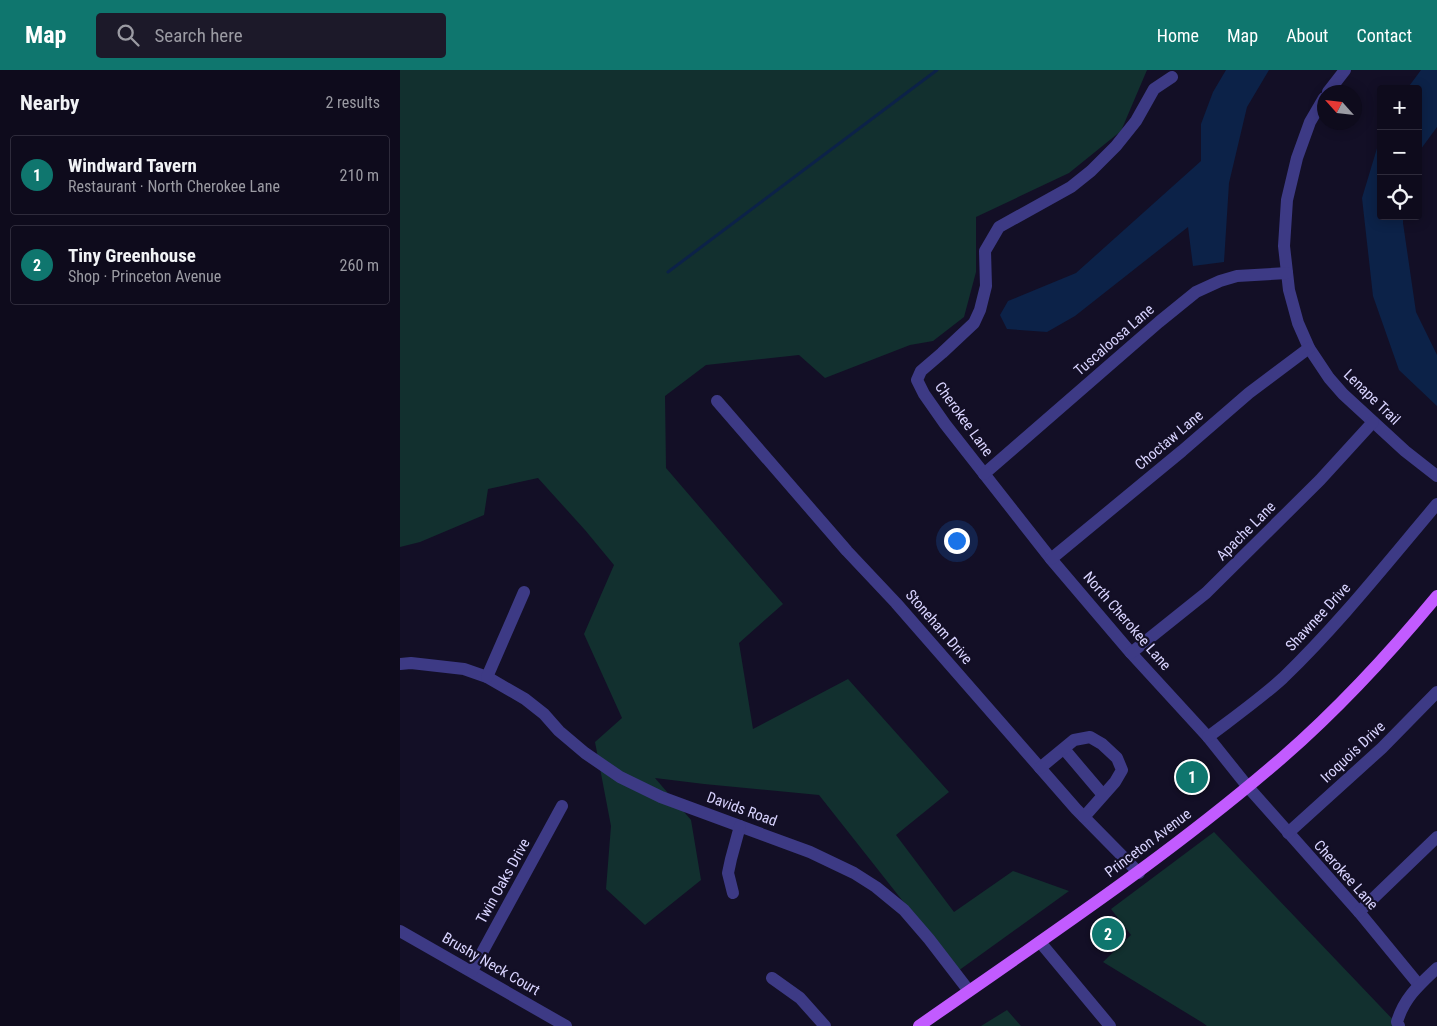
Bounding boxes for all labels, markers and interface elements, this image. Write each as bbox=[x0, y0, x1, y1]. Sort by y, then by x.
search box bbox=[96, 13, 446, 58]
text: Map bbox=[25, 21, 66, 49]
icon: search bbox=[114, 21, 142, 49]
text: Search here bbox=[154, 24, 243, 47]
text: Home bbox=[1157, 25, 1199, 46]
text: Map bbox=[1227, 25, 1258, 46]
text: About bbox=[1286, 25, 1328, 46]
text: Contact bbox=[1356, 25, 1412, 46]
north arrow bbox=[1317, 85, 1362, 130]
map controls bbox=[1377, 85, 1422, 220]
button: + bbox=[1377, 85, 1422, 130]
text: Nearby bbox=[20, 91, 79, 115]
text: 2 results bbox=[325, 93, 380, 112]
button: − bbox=[1377, 130, 1422, 175]
text: Windward Tavern bbox=[68, 154, 197, 177]
text: 1 bbox=[33, 166, 41, 185]
text: 210 m bbox=[340, 166, 379, 185]
button: locate bbox=[1377, 175, 1422, 220]
text: Restaurant · North Cherokee Lane bbox=[68, 177, 280, 196]
text: Tiny Greenhouse bbox=[68, 244, 196, 267]
text: 2 bbox=[33, 256, 41, 275]
text: 260 m bbox=[340, 256, 379, 275]
text: Shop · Princeton Avenue bbox=[68, 267, 221, 286]
street label: Tuscaloosa Lane bbox=[1070, 300, 1158, 380]
street label: Lenape Trail bbox=[1340, 366, 1404, 428]
street label: Cherokee Lane bbox=[931, 378, 997, 460]
street label: Choctaw Lane bbox=[1131, 406, 1207, 474]
street label: Apache Lane bbox=[1213, 498, 1279, 564]
your location bbox=[944, 528, 970, 554]
street label: North Cherokee Lane bbox=[1079, 568, 1175, 674]
street label: Shawnee Drive bbox=[1282, 579, 1354, 655]
street label: Stoneham Drive bbox=[902, 586, 976, 668]
street label: Iroquois Drive bbox=[1317, 718, 1389, 786]
pin: 1 bbox=[1176, 758, 1208, 796]
street label: Davids Road bbox=[704, 788, 780, 830]
street label: Princeton Avenue bbox=[1101, 805, 1195, 881]
street label: Twin Oaks Drive bbox=[472, 835, 534, 927]
street label: Cherokee Lane bbox=[1310, 836, 1382, 914]
pin: 2 bbox=[1092, 915, 1124, 953]
street label: Brushy Neck Court bbox=[439, 929, 543, 999]

